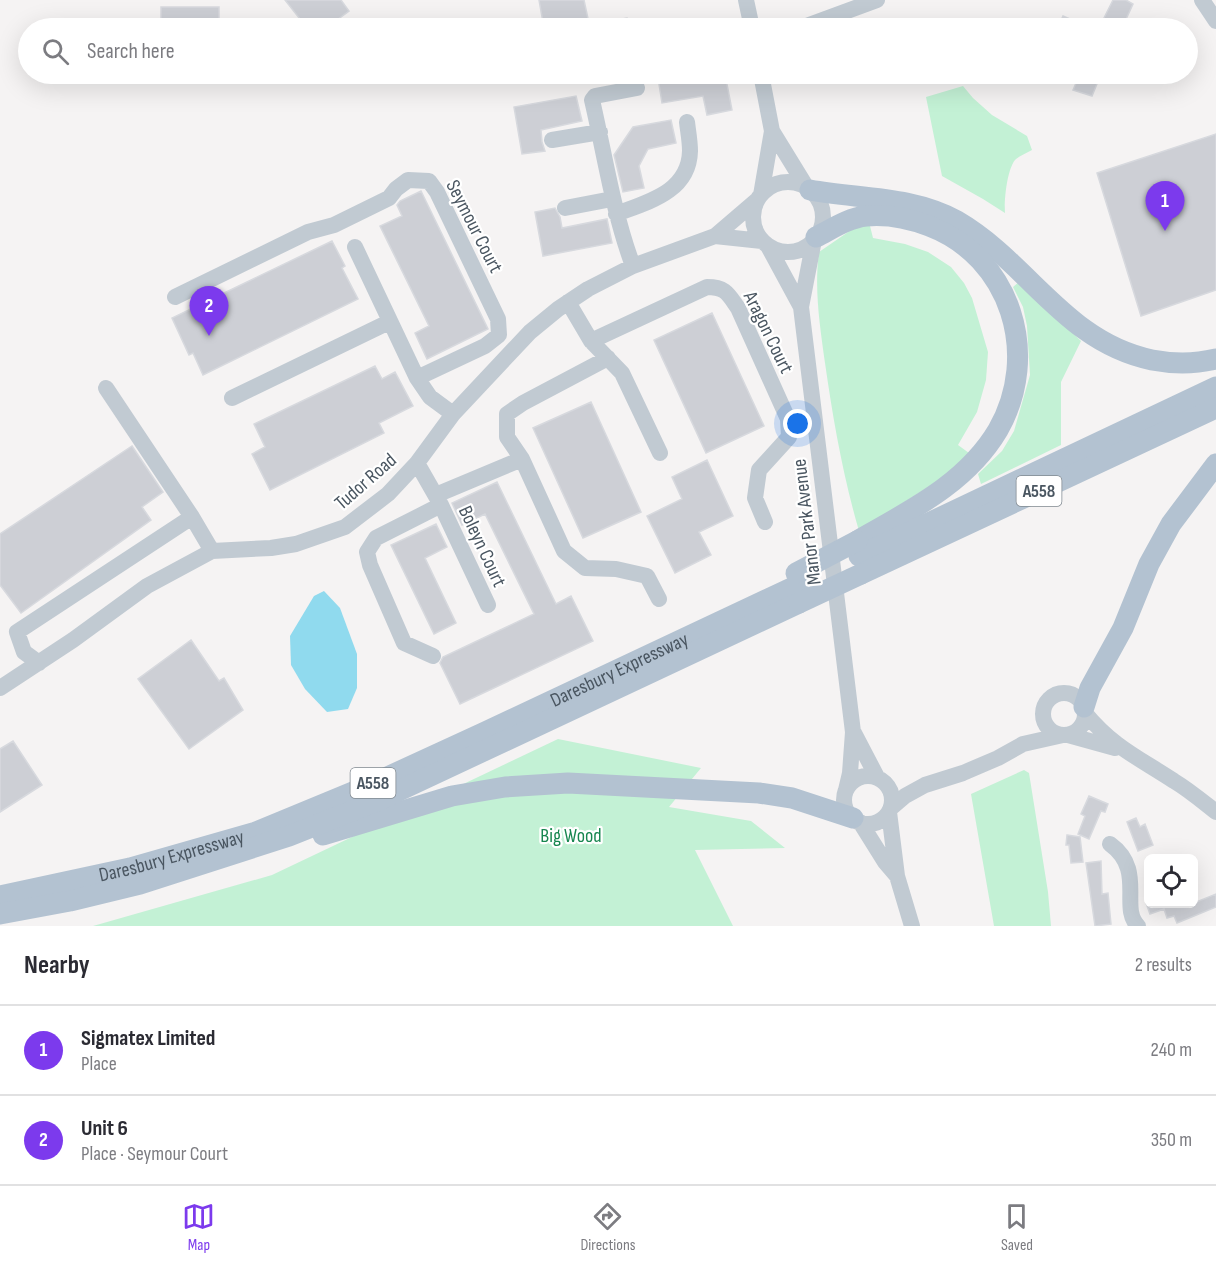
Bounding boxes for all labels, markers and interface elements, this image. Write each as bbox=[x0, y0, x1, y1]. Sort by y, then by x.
search box bbox=[18, 18, 1198, 84]
icon: search bbox=[39, 35, 72, 68]
text: Search here bbox=[87, 38, 174, 65]
street label: Seymour Court bbox=[441, 176, 508, 277]
pin: 1 bbox=[1146, 182, 1184, 231]
pin: 2 bbox=[190, 286, 228, 336]
street label: Aragon Court bbox=[738, 287, 798, 377]
your location bbox=[783, 409, 812, 438]
street label: Tudor Road bbox=[330, 448, 401, 515]
street label: Manor Park Avenue bbox=[787, 458, 827, 586]
road number: A558 bbox=[1016, 476, 1062, 506]
street label: Boleyn Court bbox=[453, 502, 511, 591]
street label: Daresbury Expressway bbox=[547, 627, 692, 713]
road number: A558 bbox=[350, 768, 395, 798]
park label: Big Wood bbox=[540, 824, 602, 848]
street label: Daresbury Expressway bbox=[97, 825, 247, 887]
map controls bbox=[1144, 854, 1198, 908]
button: locate bbox=[1144, 854, 1198, 908]
text: Nearby bbox=[24, 950, 90, 981]
text: 2 results bbox=[1135, 953, 1192, 977]
text: Sigmatex Limited bbox=[81, 1025, 215, 1052]
text: 1 bbox=[40, 1038, 47, 1062]
text: 240 m bbox=[1151, 1038, 1192, 1062]
text: Place bbox=[81, 1052, 117, 1076]
text: Unit 6 bbox=[81, 1115, 128, 1142]
text: 2 bbox=[39, 1128, 48, 1152]
text: 350 m bbox=[1151, 1128, 1192, 1152]
text: Place · Seymour Court bbox=[81, 1142, 228, 1166]
tab: Map bbox=[182, 1200, 215, 1255]
tab: Directions bbox=[580, 1200, 635, 1255]
tab: Saved bbox=[1000, 1200, 1033, 1255]

